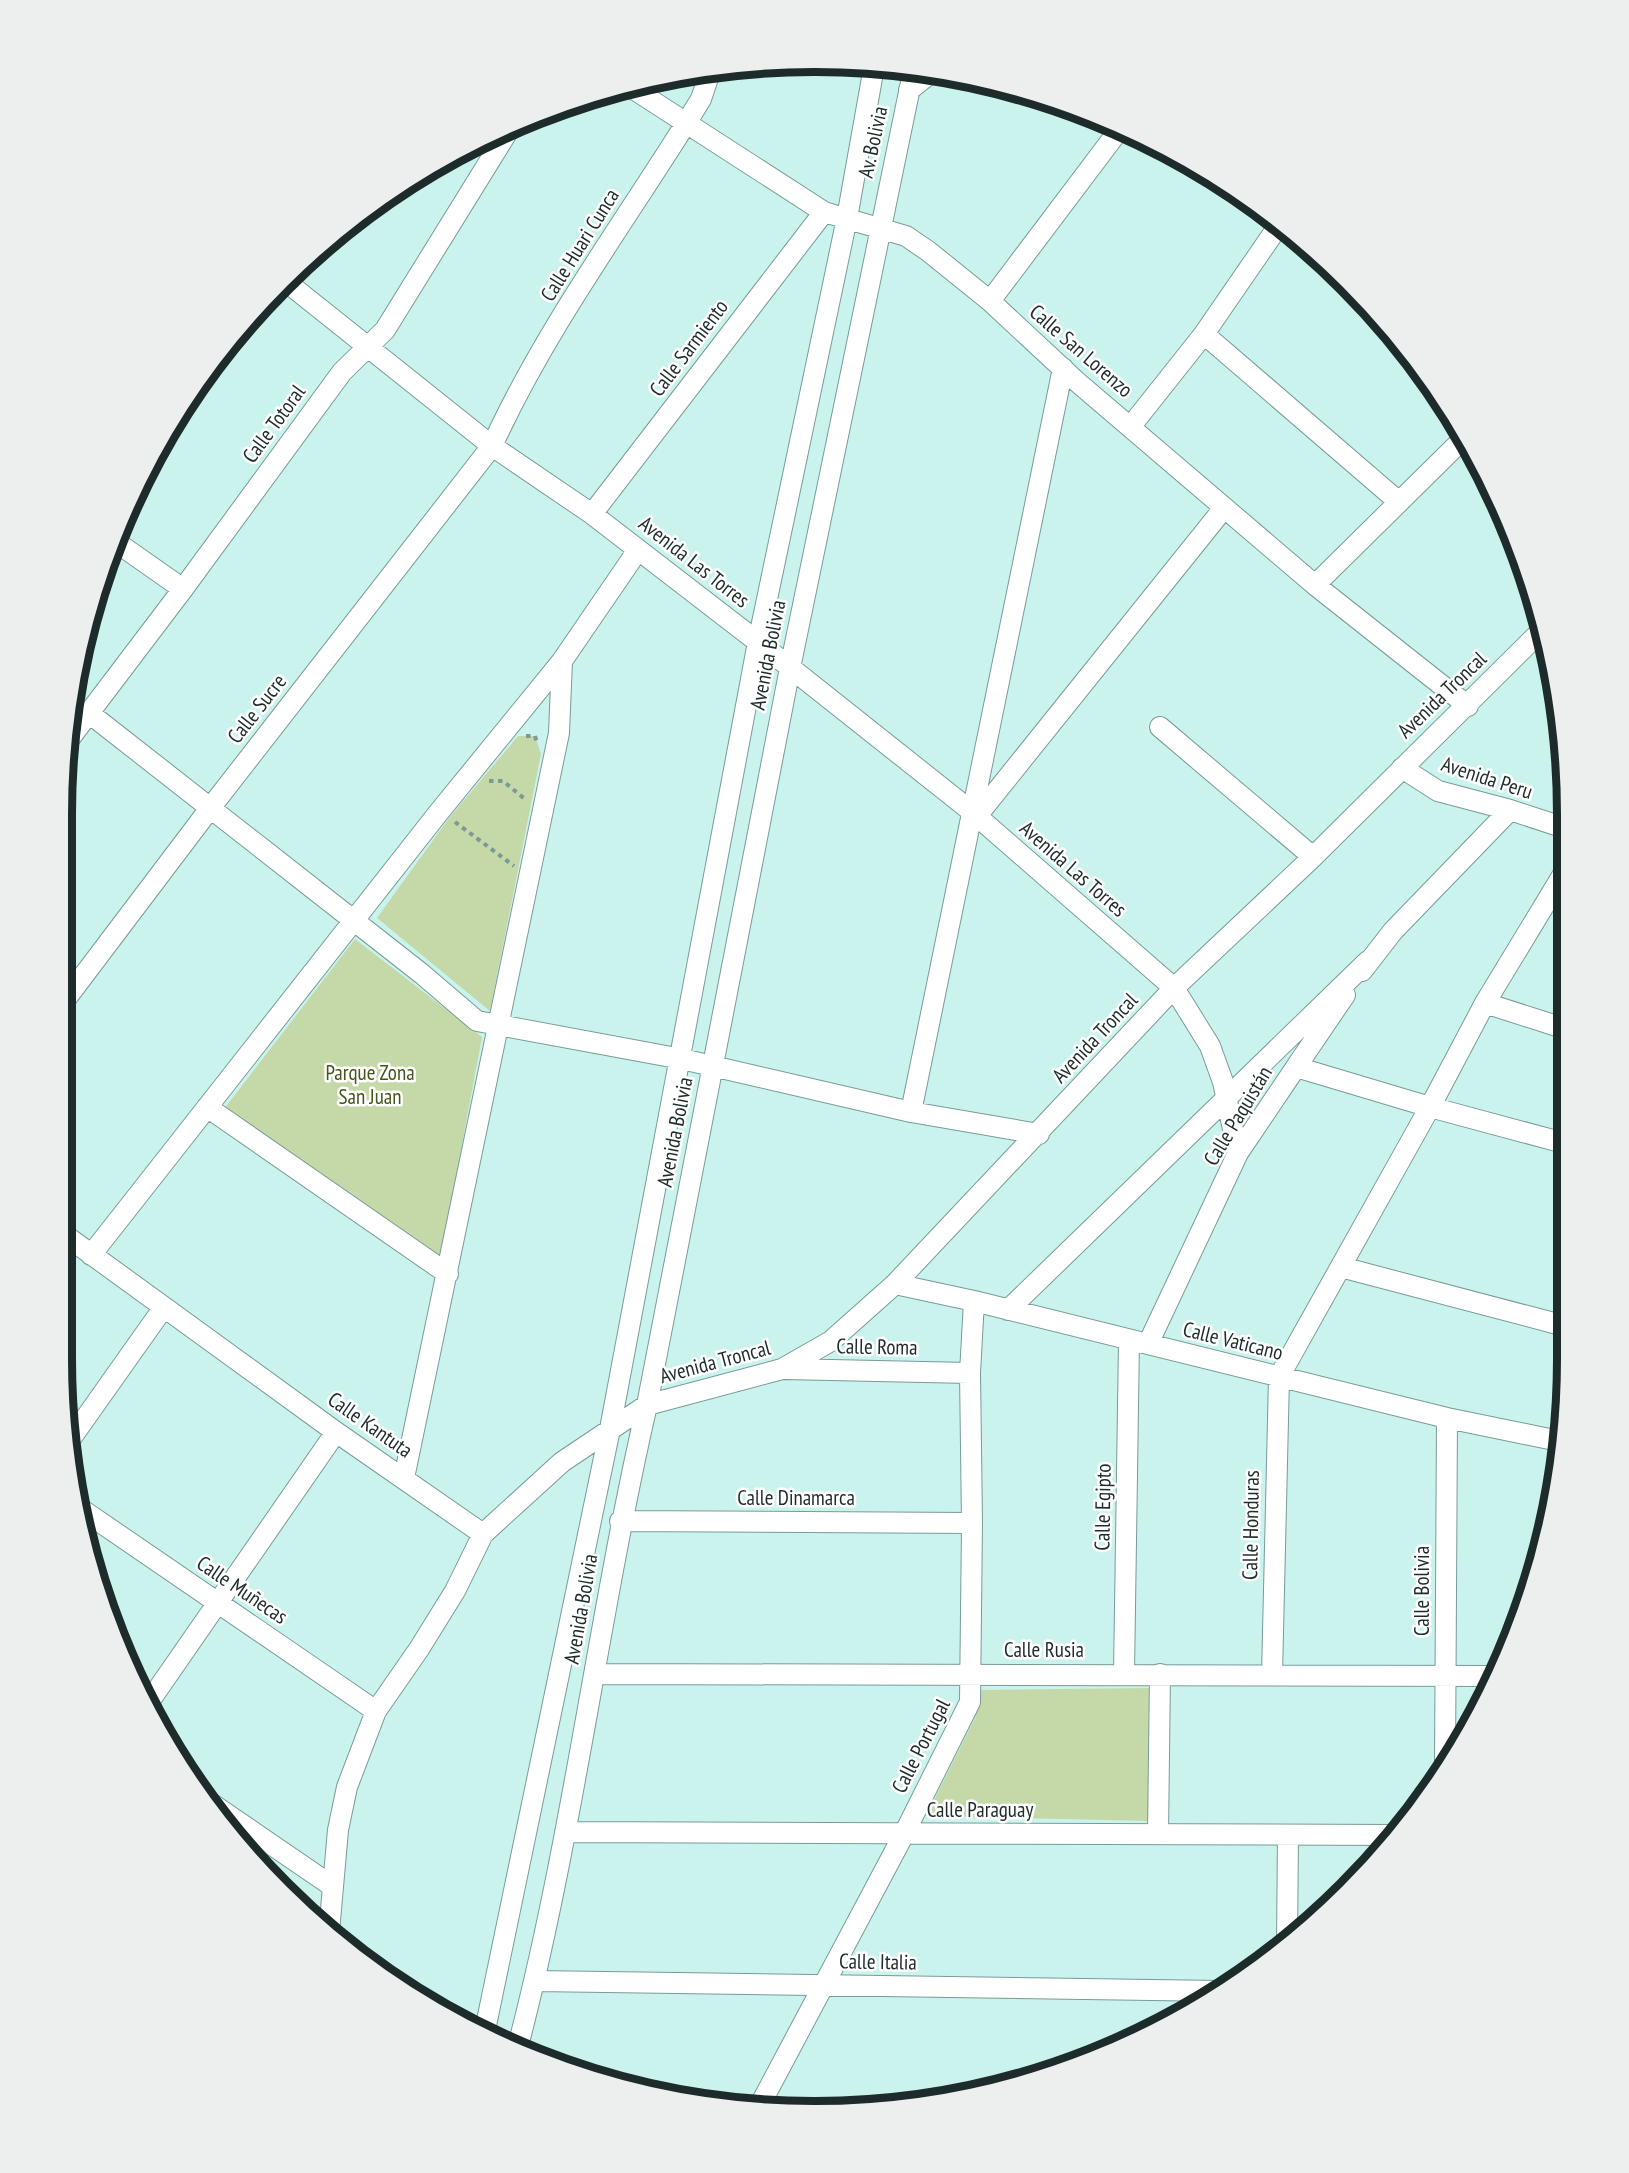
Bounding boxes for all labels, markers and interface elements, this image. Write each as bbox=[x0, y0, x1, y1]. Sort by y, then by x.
street label: Av. Bolivia bbox=[852, 104, 893, 180]
street label: Calle Huari Cunca bbox=[534, 183, 625, 306]
street label: Calle Sarmiento bbox=[643, 294, 734, 402]
street label: Calle San Lorenzo bbox=[1024, 298, 1139, 403]
street label: Calle Totoral bbox=[236, 379, 311, 468]
street label: Avenida Las Torres bbox=[634, 510, 755, 613]
street label: Avenida Bolivia bbox=[744, 598, 791, 712]
street label: Avenida Troncal bbox=[1391, 645, 1492, 744]
street label: Calle Sucre bbox=[221, 669, 292, 749]
street label: Avenida Peru bbox=[1438, 750, 1536, 805]
street label: Avenida Las Torres bbox=[1014, 815, 1132, 923]
street label: Avenida Troncal bbox=[1046, 987, 1143, 1088]
park label: Parque Zona San Juan bbox=[325, 1059, 415, 1110]
street label: Calle Paquistán bbox=[1197, 1061, 1278, 1170]
street label: Avenida Bolivia bbox=[651, 1075, 698, 1189]
street label: Calle Vaticano bbox=[1180, 1315, 1286, 1366]
street label: Calle Roma bbox=[836, 1332, 918, 1361]
street label: Avenida Troncal bbox=[656, 1334, 773, 1389]
street label: Calle Kantuta bbox=[323, 1386, 418, 1464]
street label: Calle Egipto bbox=[1088, 1463, 1117, 1551]
street label: Calle Honduras bbox=[1236, 1470, 1265, 1580]
street label: Calle Dinamarca bbox=[737, 1484, 855, 1511]
street label: Calle Bolivia bbox=[1408, 1546, 1435, 1636]
street label: Calle Muñecas bbox=[192, 1549, 293, 1630]
street label: Avenida Bolivia bbox=[558, 1552, 603, 1666]
street label: Calle Rusia bbox=[1004, 1636, 1084, 1663]
street label: Calle Portugal bbox=[885, 1694, 956, 1797]
street label: Calle Paraguay bbox=[927, 1796, 1033, 1823]
street label: Calle Italia bbox=[839, 1947, 917, 1976]

